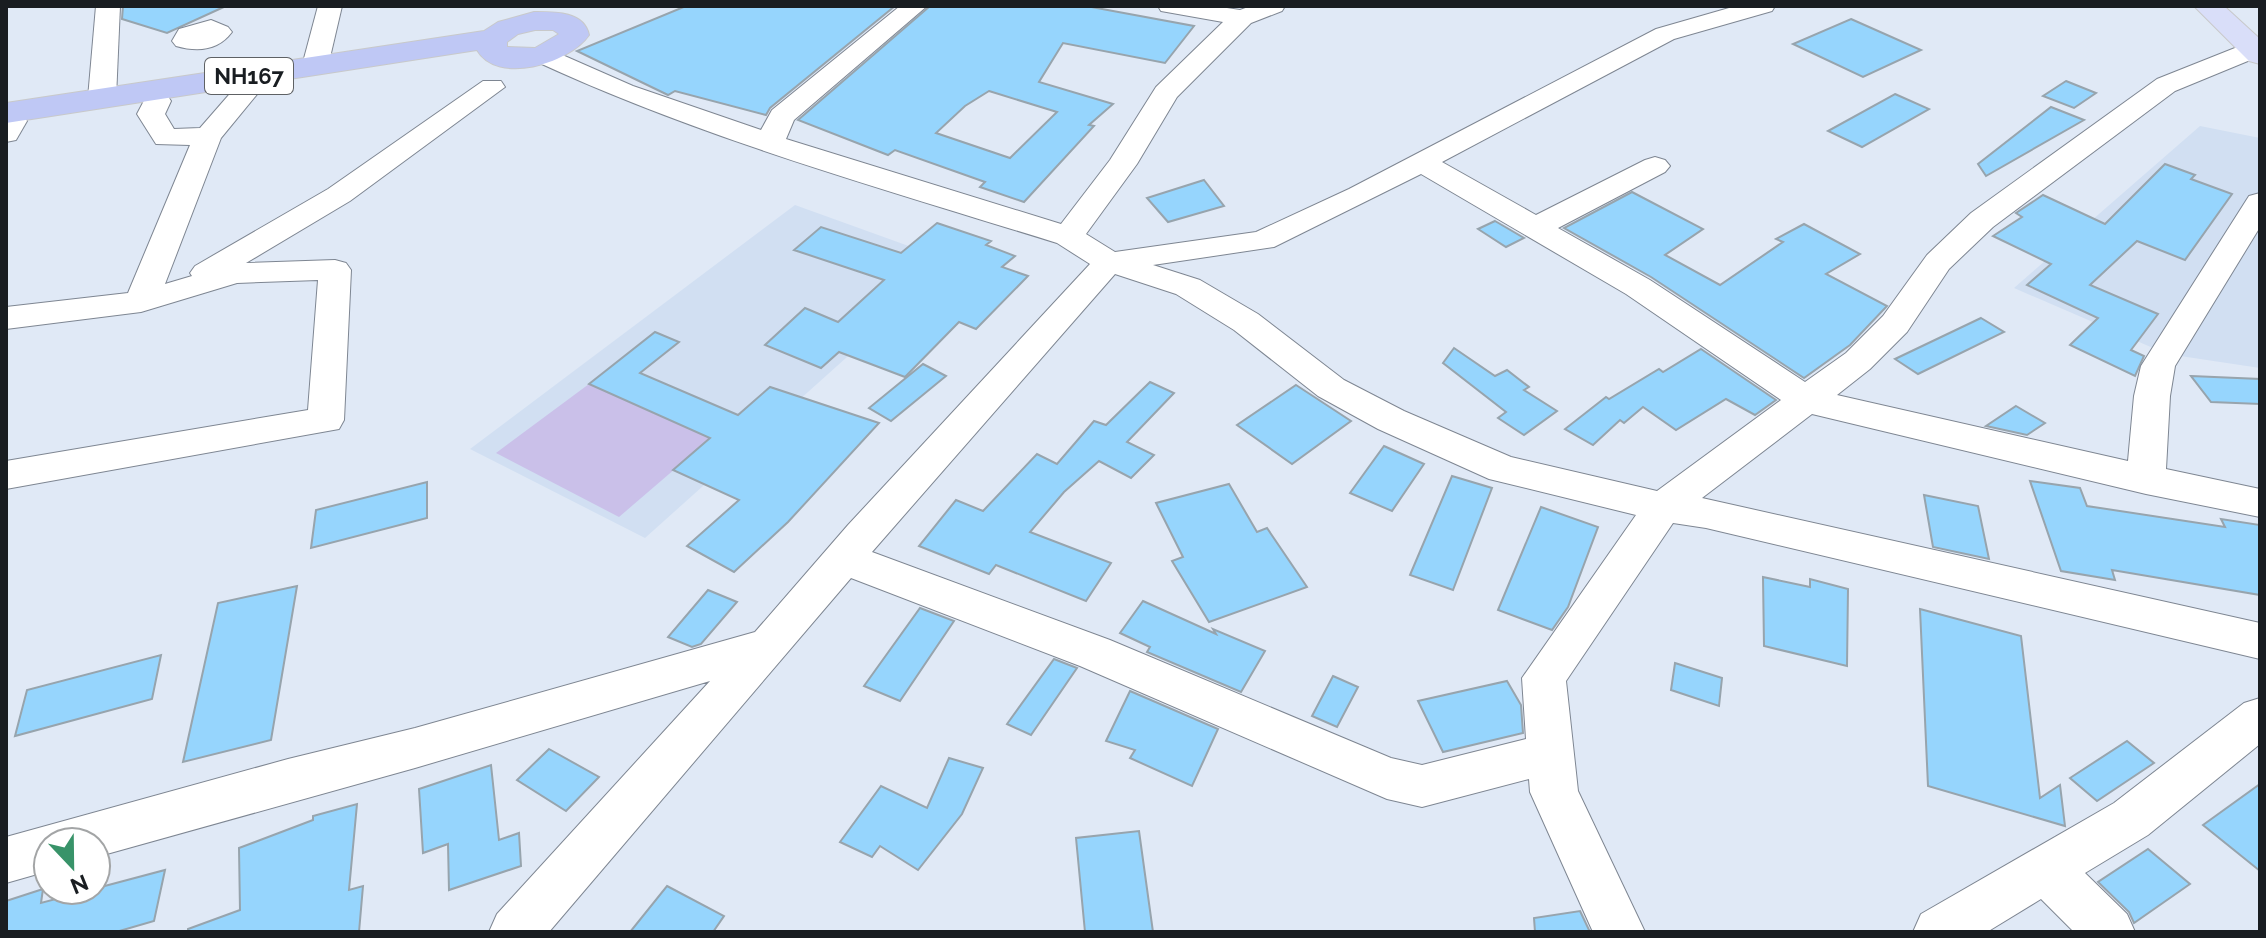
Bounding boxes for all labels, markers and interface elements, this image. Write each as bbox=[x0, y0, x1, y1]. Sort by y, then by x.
road number: NH167 bbox=[205, 58, 293, 94]
north arrow bbox=[32, 826, 112, 906]
text: N bbox=[67, 869, 92, 900]

